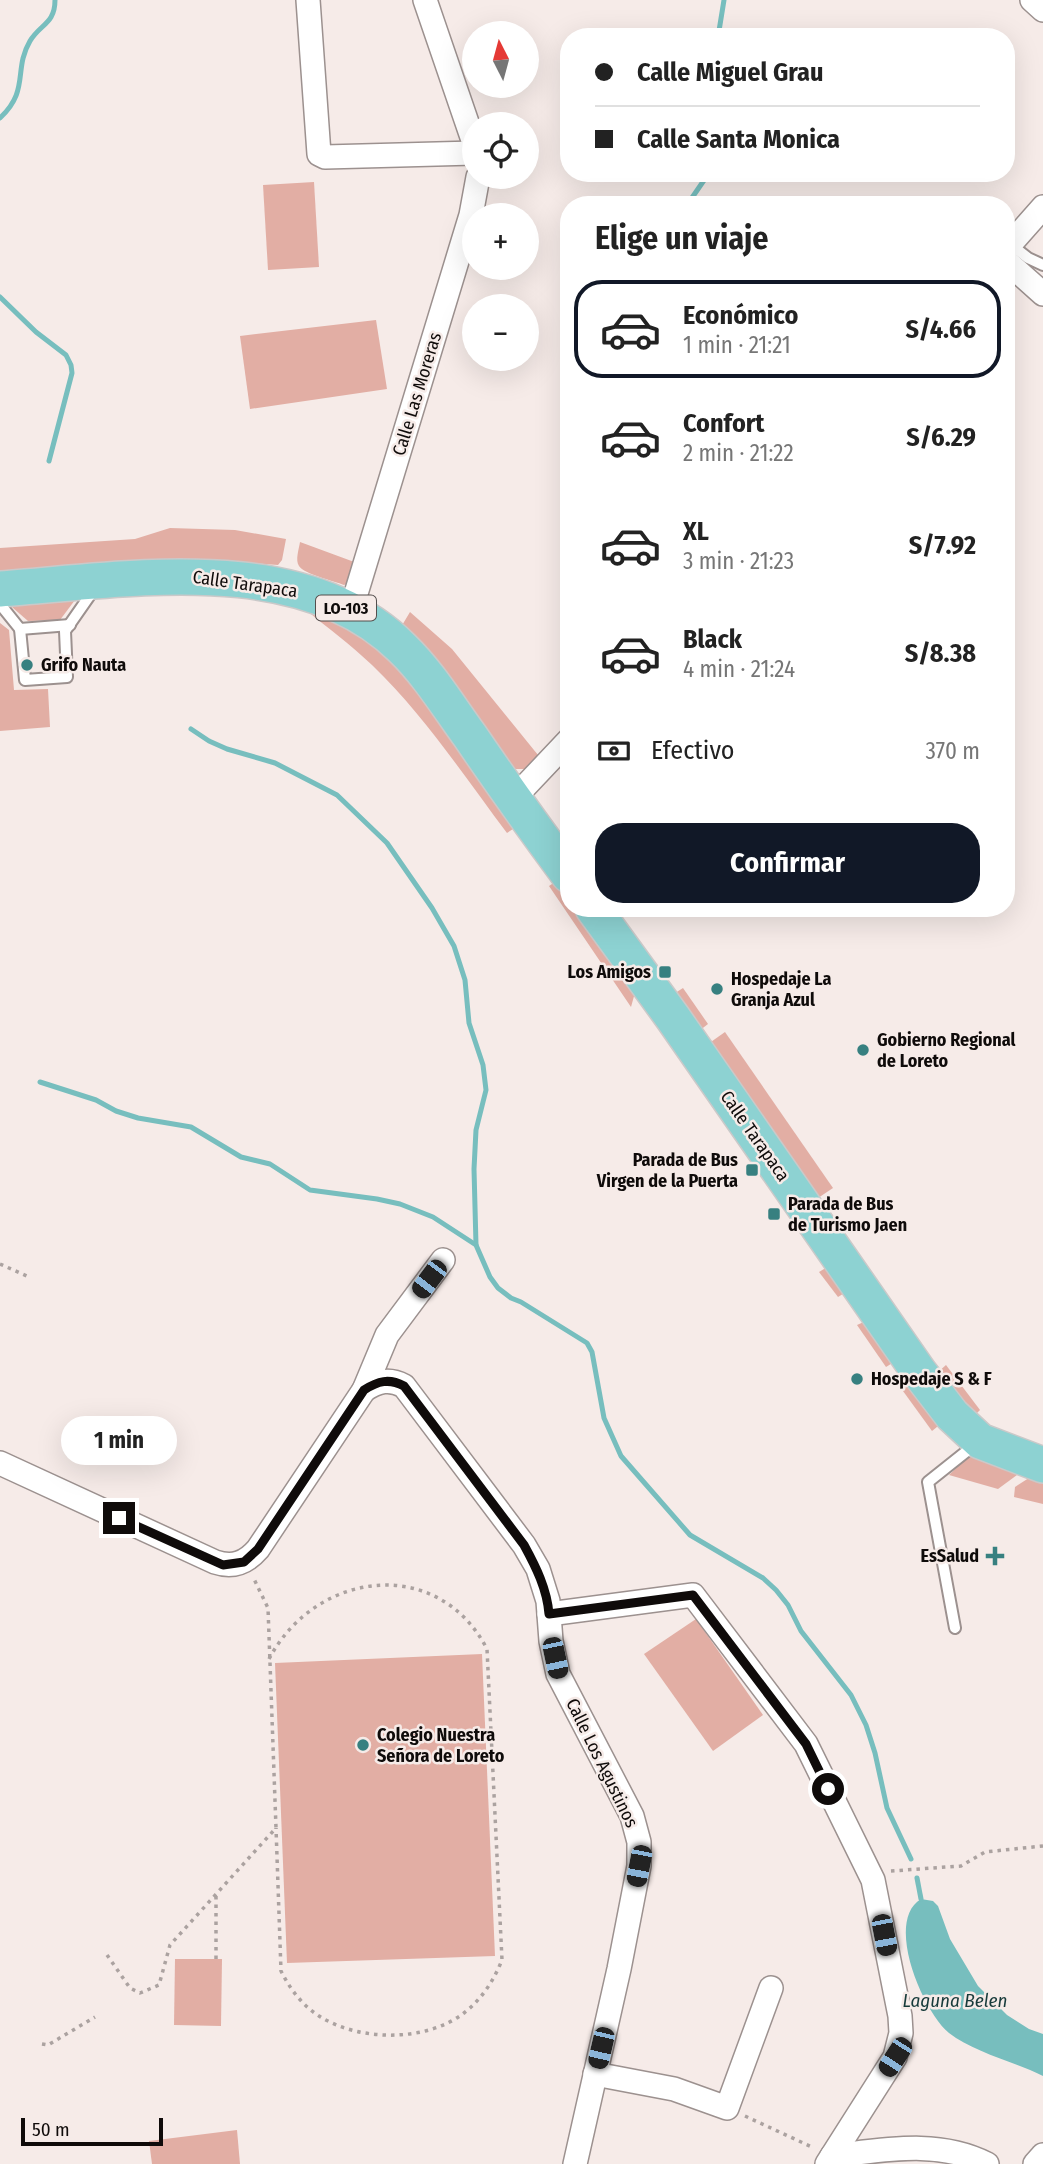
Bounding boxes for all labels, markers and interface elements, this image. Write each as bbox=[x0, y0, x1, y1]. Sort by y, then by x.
north arrow bbox=[462, 21, 539, 98]
map controls bbox=[462, 21, 539, 371]
text: Calle Miguel Grau bbox=[637, 57, 824, 88]
button: locate bbox=[462, 112, 539, 189]
text: Calle Santa Monica bbox=[637, 124, 840, 155]
button: + bbox=[462, 203, 539, 280]
text: Elige un viaje bbox=[595, 219, 768, 257]
button: − bbox=[462, 294, 539, 371]
icon: car bbox=[599, 298, 662, 361]
text: Económico bbox=[683, 300, 798, 331]
text: S/4.66 bbox=[905, 314, 976, 345]
street label: Calle Las Moreras bbox=[388, 329, 446, 458]
text: 1 min · 21:21 bbox=[683, 331, 791, 359]
icon: car bbox=[599, 406, 662, 469]
text: Confort bbox=[683, 408, 764, 439]
text: S/6.29 bbox=[906, 422, 976, 453]
text: 2 min · 21:22 bbox=[683, 439, 794, 467]
icon: car bbox=[599, 514, 662, 577]
text: XL bbox=[683, 516, 709, 547]
text: S/7.92 bbox=[909, 530, 976, 561]
text: 3 min · 21:23 bbox=[683, 547, 794, 575]
street label: Calle Tarapaca bbox=[191, 566, 299, 602]
road number: LO-103 bbox=[316, 596, 376, 621]
icon: car bbox=[599, 622, 662, 685]
text: Black bbox=[683, 624, 742, 655]
text: S/8.38 bbox=[905, 638, 976, 669]
place label: Grifo Nauta bbox=[41, 654, 126, 676]
text: 4 min · 21:24 bbox=[683, 655, 795, 683]
marker: Grifo Nauta bbox=[19, 657, 35, 673]
icon: cash bbox=[595, 732, 633, 770]
text: Efectivo bbox=[651, 735, 735, 766]
text: 370 m bbox=[926, 737, 980, 765]
button: Confirmar bbox=[595, 823, 980, 903]
place label: Los Amigos bbox=[568, 961, 651, 983]
marker: Los Amigos bbox=[657, 964, 673, 980]
place label: Hospedaje La Granja Azul bbox=[731, 968, 832, 1011]
marker: Hospedaje La Granja Azul bbox=[709, 981, 725, 997]
place label: Gobierno Regional de Loreto bbox=[877, 1029, 1016, 1072]
marker: Gobierno Regional de Loreto bbox=[855, 1042, 871, 1058]
street label: Calle Tarapaca bbox=[716, 1086, 794, 1186]
place label: Parada de Bus Virgen de la Puerta bbox=[596, 1149, 738, 1192]
marker: Parada de Bus Virgen de la Puerta bbox=[744, 1162, 760, 1178]
place label: Parada de Bus de Turismo Jaen bbox=[788, 1193, 907, 1236]
marker: Parada de Bus de Turismo Jaen bbox=[766, 1206, 782, 1222]
car bbox=[408, 1256, 451, 1302]
place label: Hospedaje S & F bbox=[871, 1368, 992, 1390]
marker: Hospedaje S & F bbox=[849, 1371, 865, 1387]
callout: 1 min bbox=[61, 1416, 177, 1466]
text: 1 min bbox=[94, 1426, 144, 1454]
route end bbox=[103, 1502, 135, 1534]
place label: EsSalud bbox=[921, 1545, 979, 1567]
marker: EsSalud bbox=[985, 1546, 1005, 1566]
car bbox=[541, 1635, 570, 1681]
street label: Calle Los Agustinos bbox=[561, 1695, 643, 1831]
place label: Colegio Nuestra Señora de Loreto bbox=[377, 1724, 505, 1767]
marker: Colegio Nuestra Señora de Loreto bbox=[355, 1737, 371, 1753]
route start bbox=[812, 1773, 844, 1805]
car bbox=[625, 1843, 654, 1889]
car bbox=[870, 1912, 899, 1958]
water label: Laguna Belen bbox=[903, 1989, 1007, 2012]
car bbox=[587, 2025, 616, 2071]
car bbox=[875, 2034, 916, 2080]
scale bar bbox=[21, 2115, 163, 2147]
text: 50 m bbox=[32, 2118, 70, 2141]

